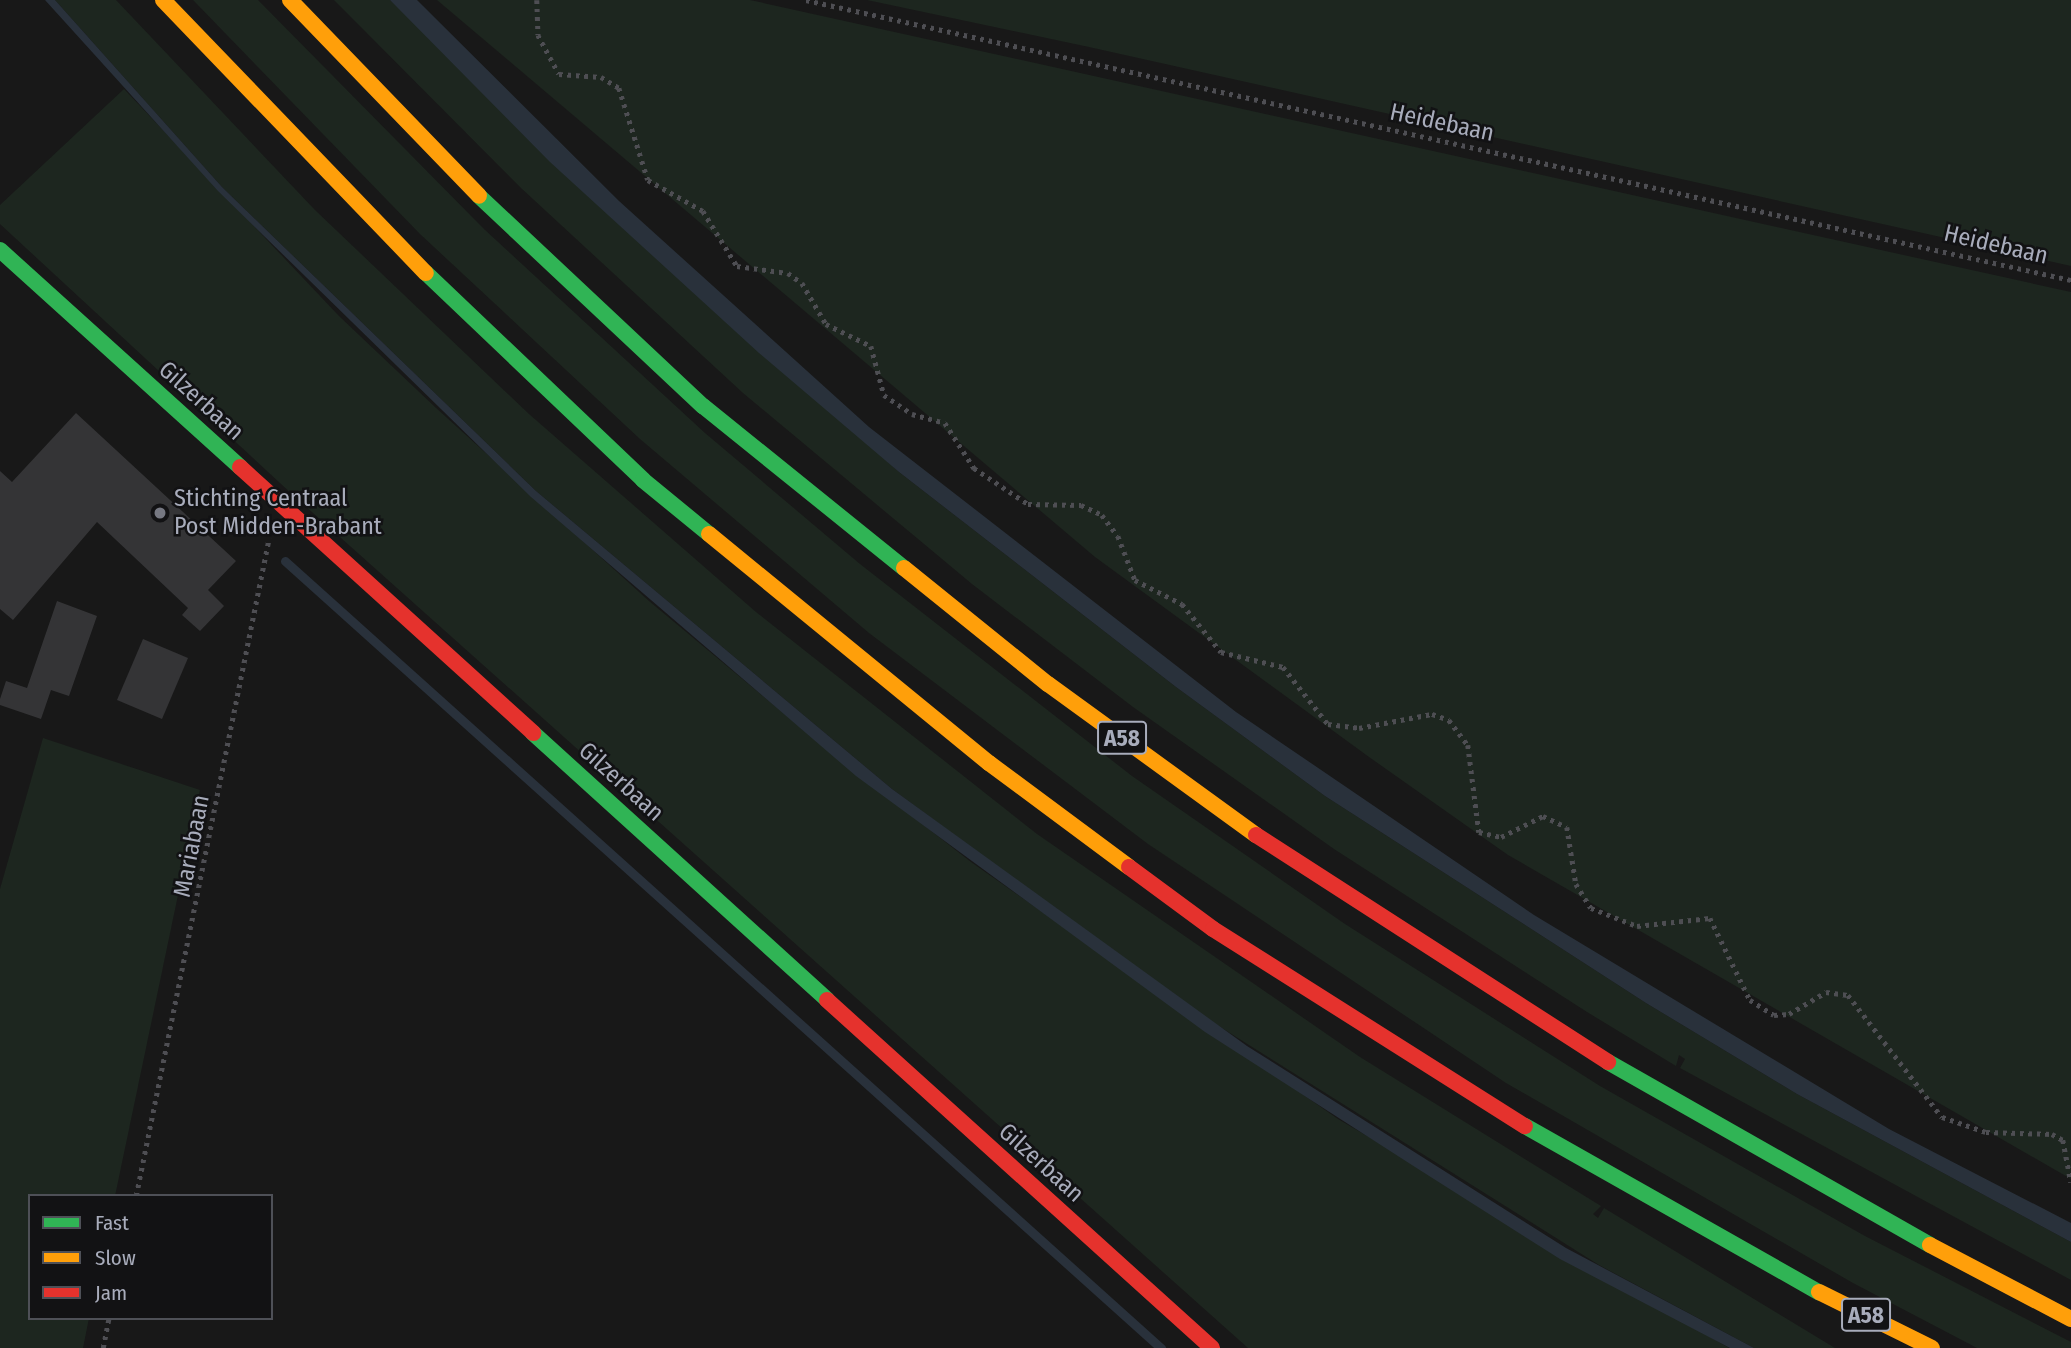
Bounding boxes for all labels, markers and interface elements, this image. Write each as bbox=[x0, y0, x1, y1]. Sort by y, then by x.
street label: Heidebaan bbox=[1387, 98, 1497, 148]
street label: Heidebaan bbox=[1941, 219, 2051, 271]
street label: Gilzerbaan bbox=[153, 355, 249, 447]
place label: Stichting Centraal Post Midden-Brabant bbox=[174, 485, 382, 541]
marker: Stichting Centraal Post Midden-Brabant bbox=[152, 505, 168, 521]
road number: A58 bbox=[1096, 718, 1148, 758]
street label: Gilzerbaan bbox=[573, 736, 669, 828]
street label: Mariabaan bbox=[168, 792, 216, 900]
street label: Gilzerbaan bbox=[993, 1117, 1089, 1209]
legend bbox=[28, 1194, 273, 1320]
text: Fast bbox=[95, 1210, 129, 1236]
text: Slow bbox=[95, 1245, 136, 1271]
text: Jam bbox=[95, 1280, 127, 1306]
road number: A58 bbox=[1840, 1296, 1892, 1334]

